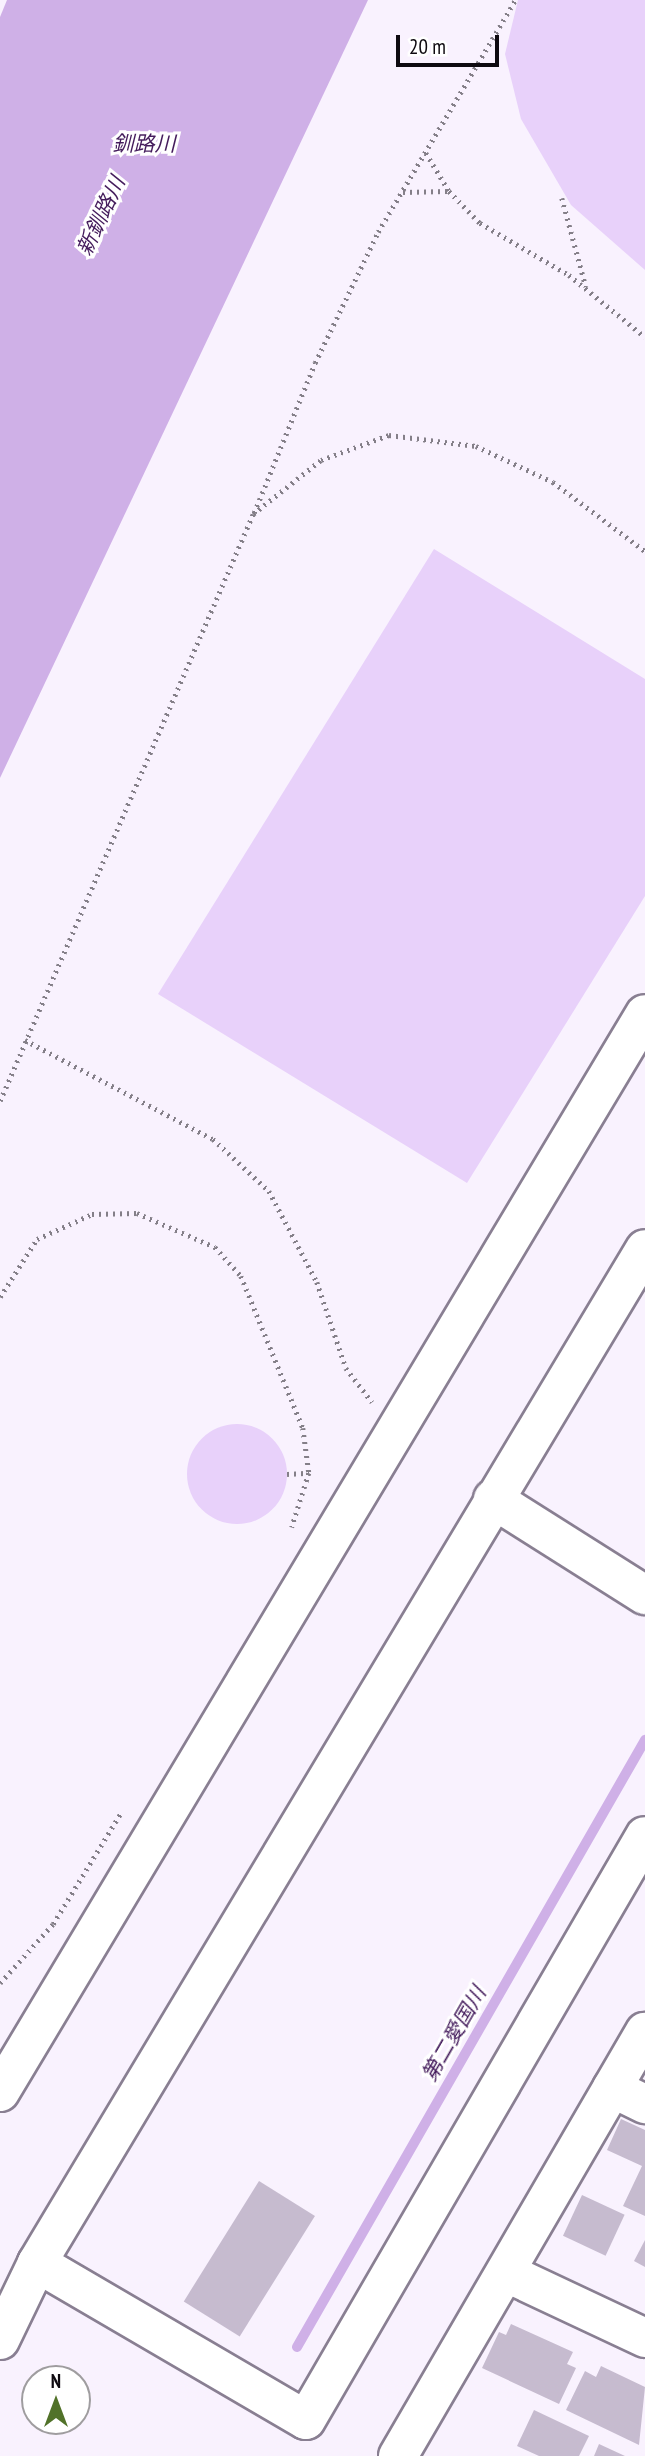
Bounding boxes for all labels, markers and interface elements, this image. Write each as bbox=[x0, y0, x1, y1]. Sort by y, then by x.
scale bar bbox=[400, 21, 503, 65]
text: 20 m bbox=[409, 33, 446, 60]
water label: 釧路川 bbox=[113, 131, 175, 157]
water label: 新釧路川 bbox=[72, 173, 130, 259]
water label: 第二愛国川 bbox=[417, 1982, 491, 2086]
north arrow bbox=[21, 2365, 91, 2435]
text: N bbox=[51, 2369, 61, 2393]

